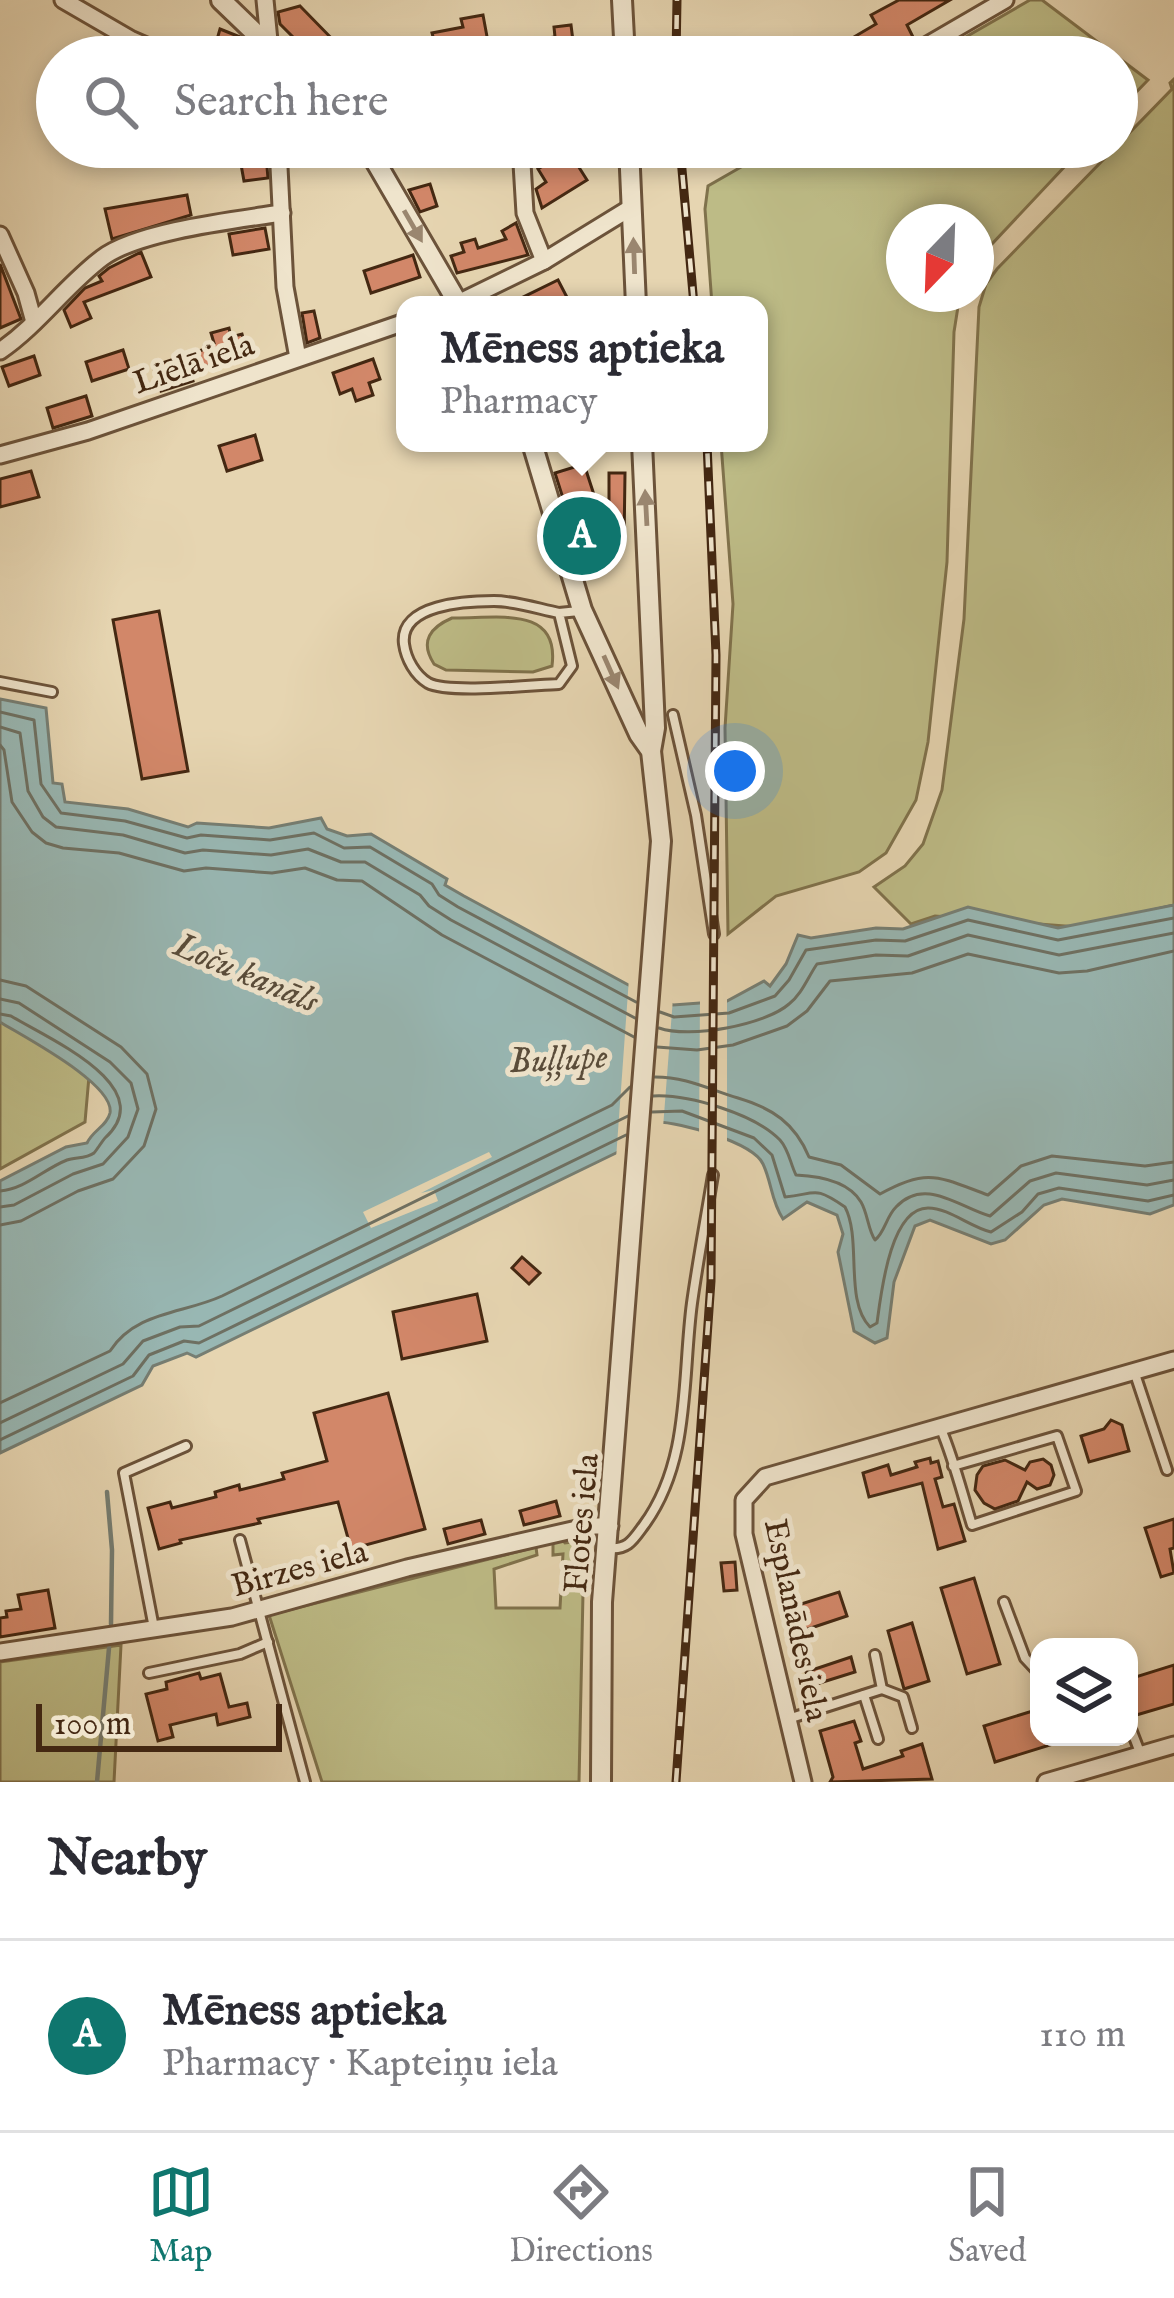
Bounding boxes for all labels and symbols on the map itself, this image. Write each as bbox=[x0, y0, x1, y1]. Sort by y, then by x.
north arrow bbox=[886, 204, 994, 312]
one-way arrow bbox=[402, 209, 423, 243]
one-way arrow bbox=[624, 236, 643, 274]
street label: Lielā iela bbox=[128, 324, 261, 405]
one-way arrow bbox=[636, 489, 655, 526]
pin: A bbox=[543, 491, 621, 581]
one-way arrow bbox=[601, 655, 621, 690]
your location bbox=[705, 741, 765, 801]
water label: Loču kanāls bbox=[165, 922, 326, 1025]
water label: Buļļupe bbox=[508, 1034, 609, 1086]
street label: Flotes iela bbox=[556, 1451, 610, 1595]
street label: Esplanādes iela bbox=[753, 1515, 837, 1726]
street label: Birzes iela bbox=[227, 1531, 373, 1608]
scale bar bbox=[36, 1698, 282, 1751]

